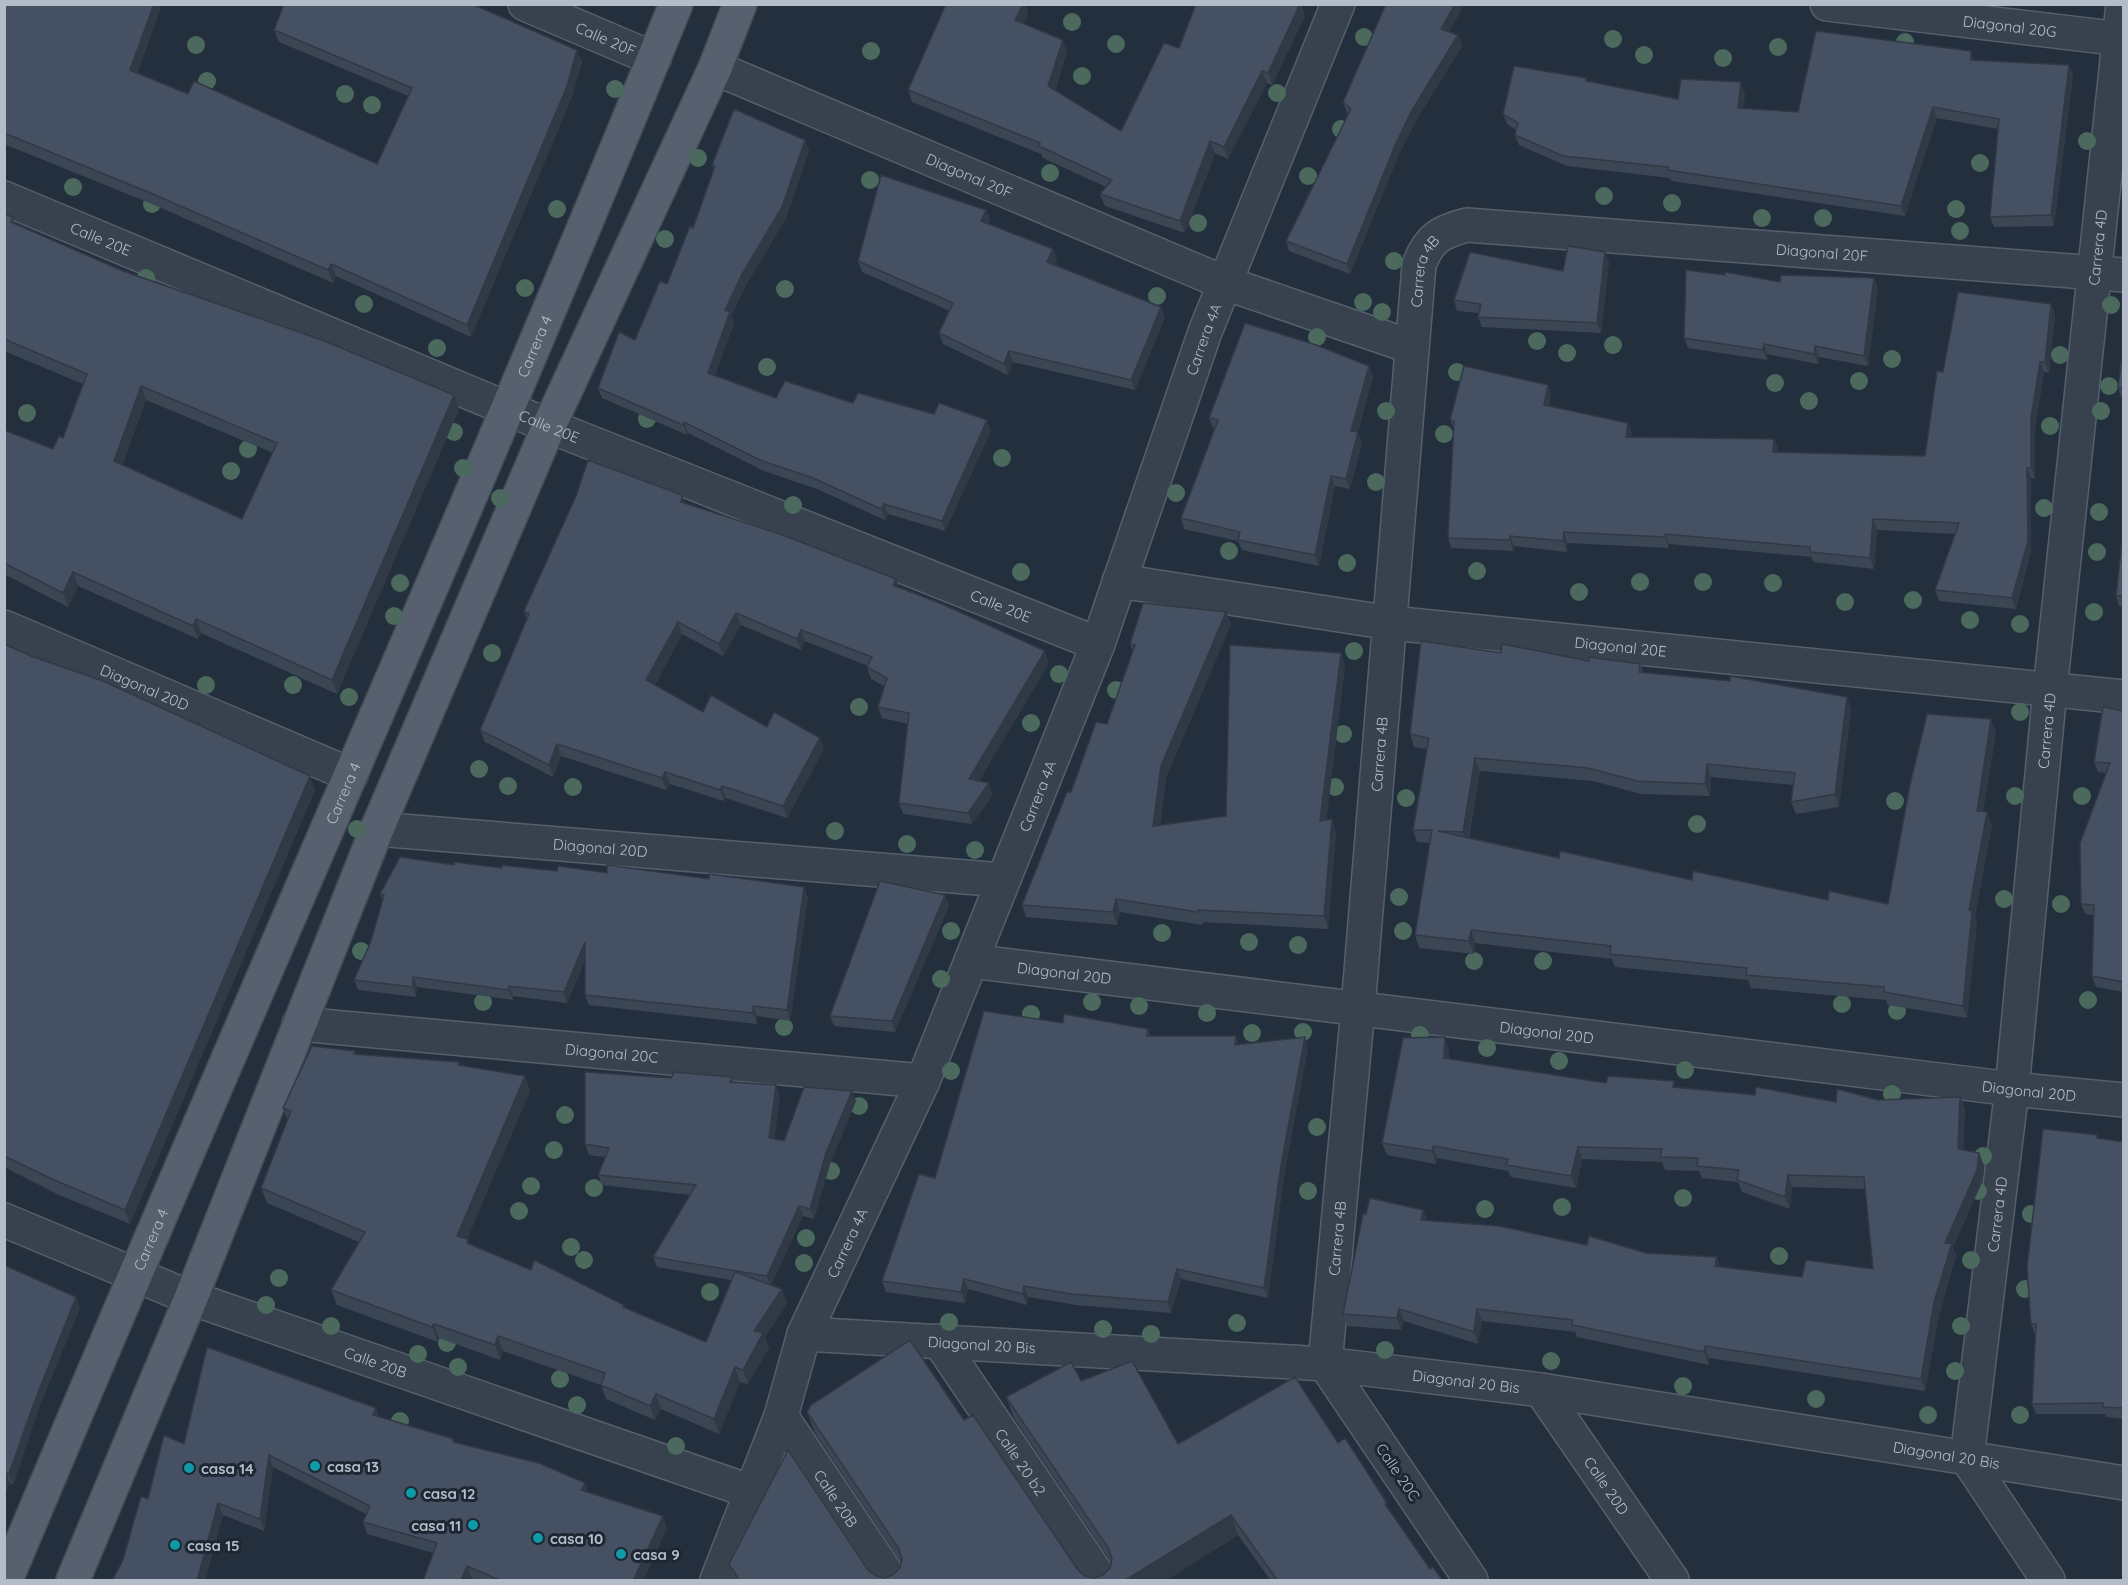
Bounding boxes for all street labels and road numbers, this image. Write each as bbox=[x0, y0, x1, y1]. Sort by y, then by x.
street label: Diagonal 20G bbox=[1962, 11, 2058, 41]
street label: Calle 20F bbox=[573, 17, 639, 60]
street label: Diagonal 20F bbox=[923, 149, 1016, 202]
street label: Carrera 4D bbox=[2084, 208, 2111, 286]
street label: Calle 20E bbox=[68, 217, 134, 260]
street label: Carrera 4B bbox=[1406, 231, 1443, 308]
street label: Diagonal 20F bbox=[1775, 239, 1869, 265]
street label: Carrera 4A bbox=[1181, 300, 1225, 378]
street label: Carrera 4 bbox=[513, 312, 555, 380]
street label: Calle 20E bbox=[516, 405, 582, 447]
street label: Calle 20E bbox=[968, 585, 1034, 626]
street label: Diagonal 20E bbox=[1574, 632, 1668, 660]
street label: Diagonal 20D bbox=[97, 660, 192, 714]
street label: Carrera 4D bbox=[2033, 692, 2059, 770]
street label: Carrera 4B bbox=[1366, 716, 1391, 792]
street label: Carrera 4A bbox=[1014, 757, 1060, 834]
street label: Carrera 4 bbox=[321, 759, 364, 827]
street label: Diagonal 20D bbox=[552, 834, 648, 861]
street label: Diagonal 20D bbox=[1016, 957, 1113, 988]
street label: Diagonal 20D bbox=[1499, 1017, 1595, 1047]
street label: Diagonal 20C bbox=[564, 1039, 659, 1066]
street label: Diagonal 20D bbox=[1981, 1076, 2077, 1105]
street label: Carrera 4D bbox=[1983, 1175, 2011, 1253]
street label: Carrera 4B bbox=[1324, 1200, 1350, 1277]
street label: Carrera 4 bbox=[129, 1205, 172, 1273]
street label: Carrera 4A bbox=[822, 1205, 872, 1281]
street label: Diagonal 20 Bis bbox=[927, 1332, 1036, 1357]
street label: Calle 20B bbox=[342, 1342, 410, 1382]
street label: Diagonal 20 Bis bbox=[1411, 1365, 1521, 1397]
street label: Calle 20 b2 bbox=[991, 1425, 1050, 1499]
street label: Diagonal 20 Bis bbox=[1892, 1437, 2001, 1473]
street label: Calle 20C bbox=[1372, 1440, 1424, 1505]
street label: Calle 20D bbox=[1580, 1453, 1634, 1518]
street label: Calle 20B bbox=[810, 1466, 862, 1531]

